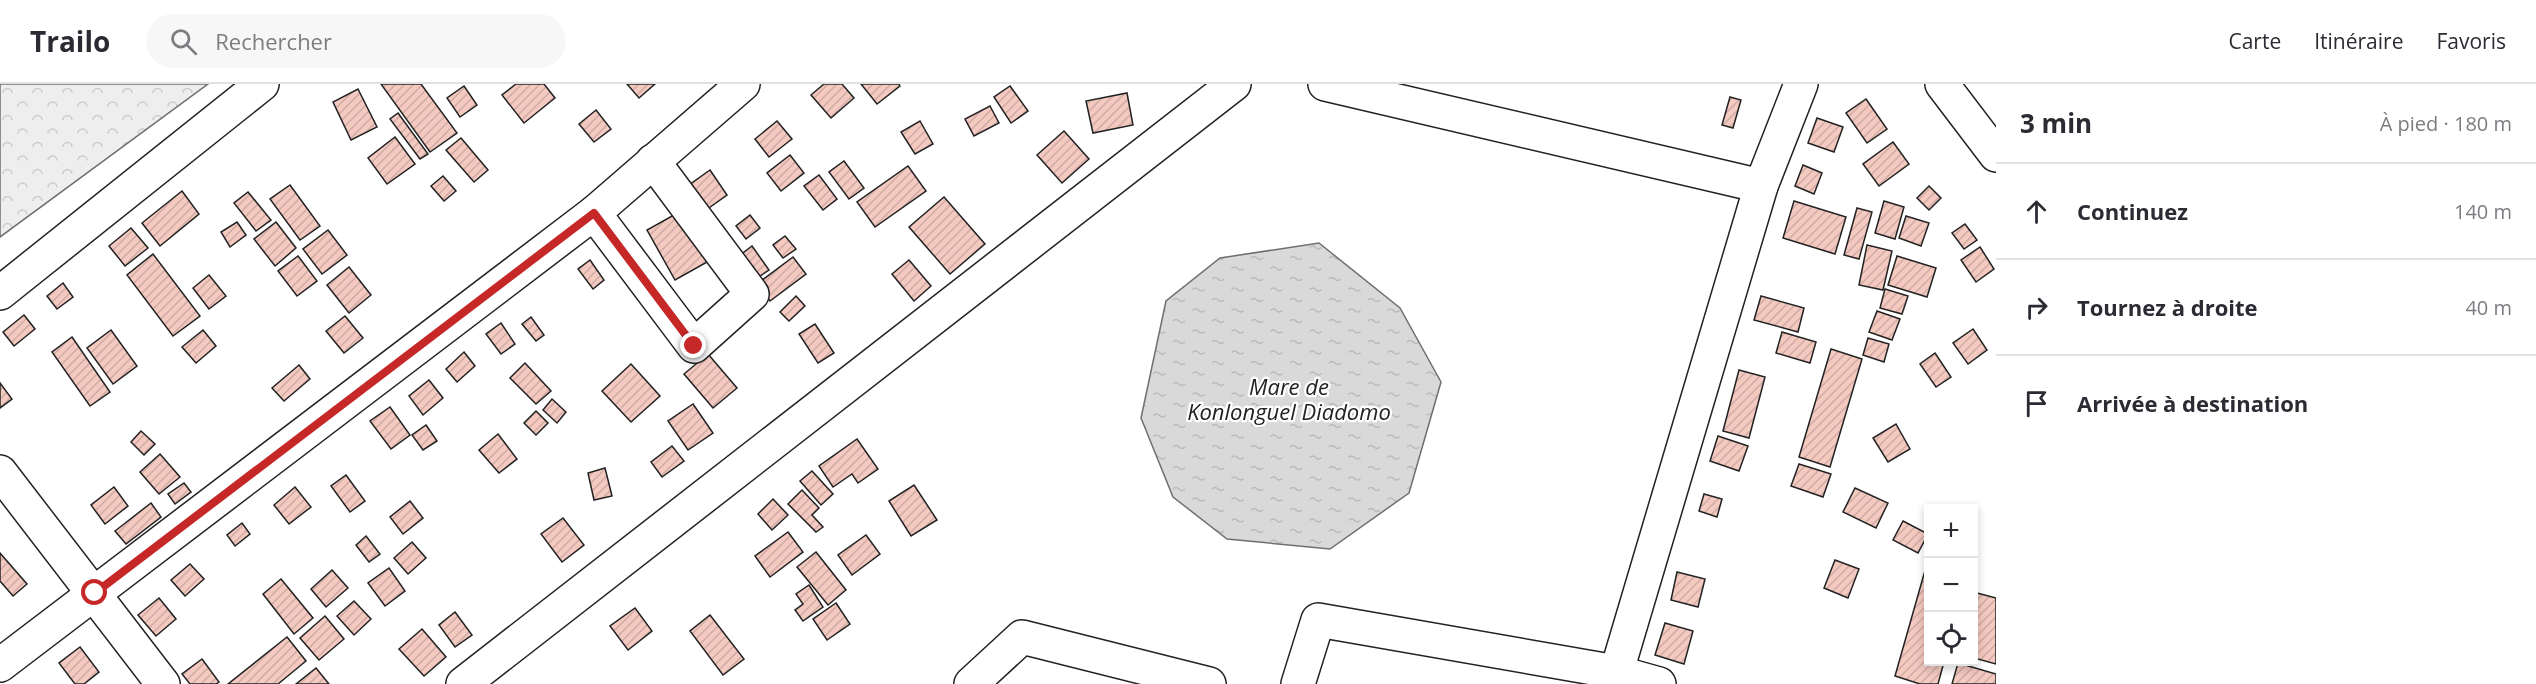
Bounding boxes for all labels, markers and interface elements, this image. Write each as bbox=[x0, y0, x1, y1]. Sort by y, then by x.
search box bbox=[146, 14, 566, 68]
text: Trailo bbox=[30, 22, 110, 60]
icon: search bbox=[167, 25, 200, 58]
text: Rechercher bbox=[215, 26, 332, 56]
text: Carte bbox=[2228, 27, 2281, 55]
text: Itinéraire bbox=[2314, 27, 2403, 55]
text: Favoris bbox=[2436, 27, 2506, 55]
text: 3 min bbox=[2020, 105, 2092, 141]
text: À pied · 180 m bbox=[2380, 110, 2512, 137]
icon: ahead bbox=[2020, 195, 2053, 228]
text: Continuez bbox=[2077, 196, 2188, 226]
text: 140 m bbox=[2454, 198, 2512, 225]
icon: right bbox=[2020, 291, 2053, 324]
text: Tournez à droite bbox=[2077, 292, 2258, 322]
text: 40 m bbox=[2465, 294, 2512, 321]
route end bbox=[680, 332, 706, 358]
water label: Mare de Konlonguel Diadomo bbox=[1187, 371, 1391, 426]
icon: arrive bbox=[2020, 387, 2053, 420]
text: Arrivée à destination bbox=[2077, 388, 2308, 418]
map controls bbox=[1924, 504, 1978, 666]
button: + bbox=[1924, 504, 1978, 558]
button: − bbox=[1924, 558, 1978, 612]
route start bbox=[81, 579, 107, 605]
button: locate bbox=[1924, 612, 1978, 666]

